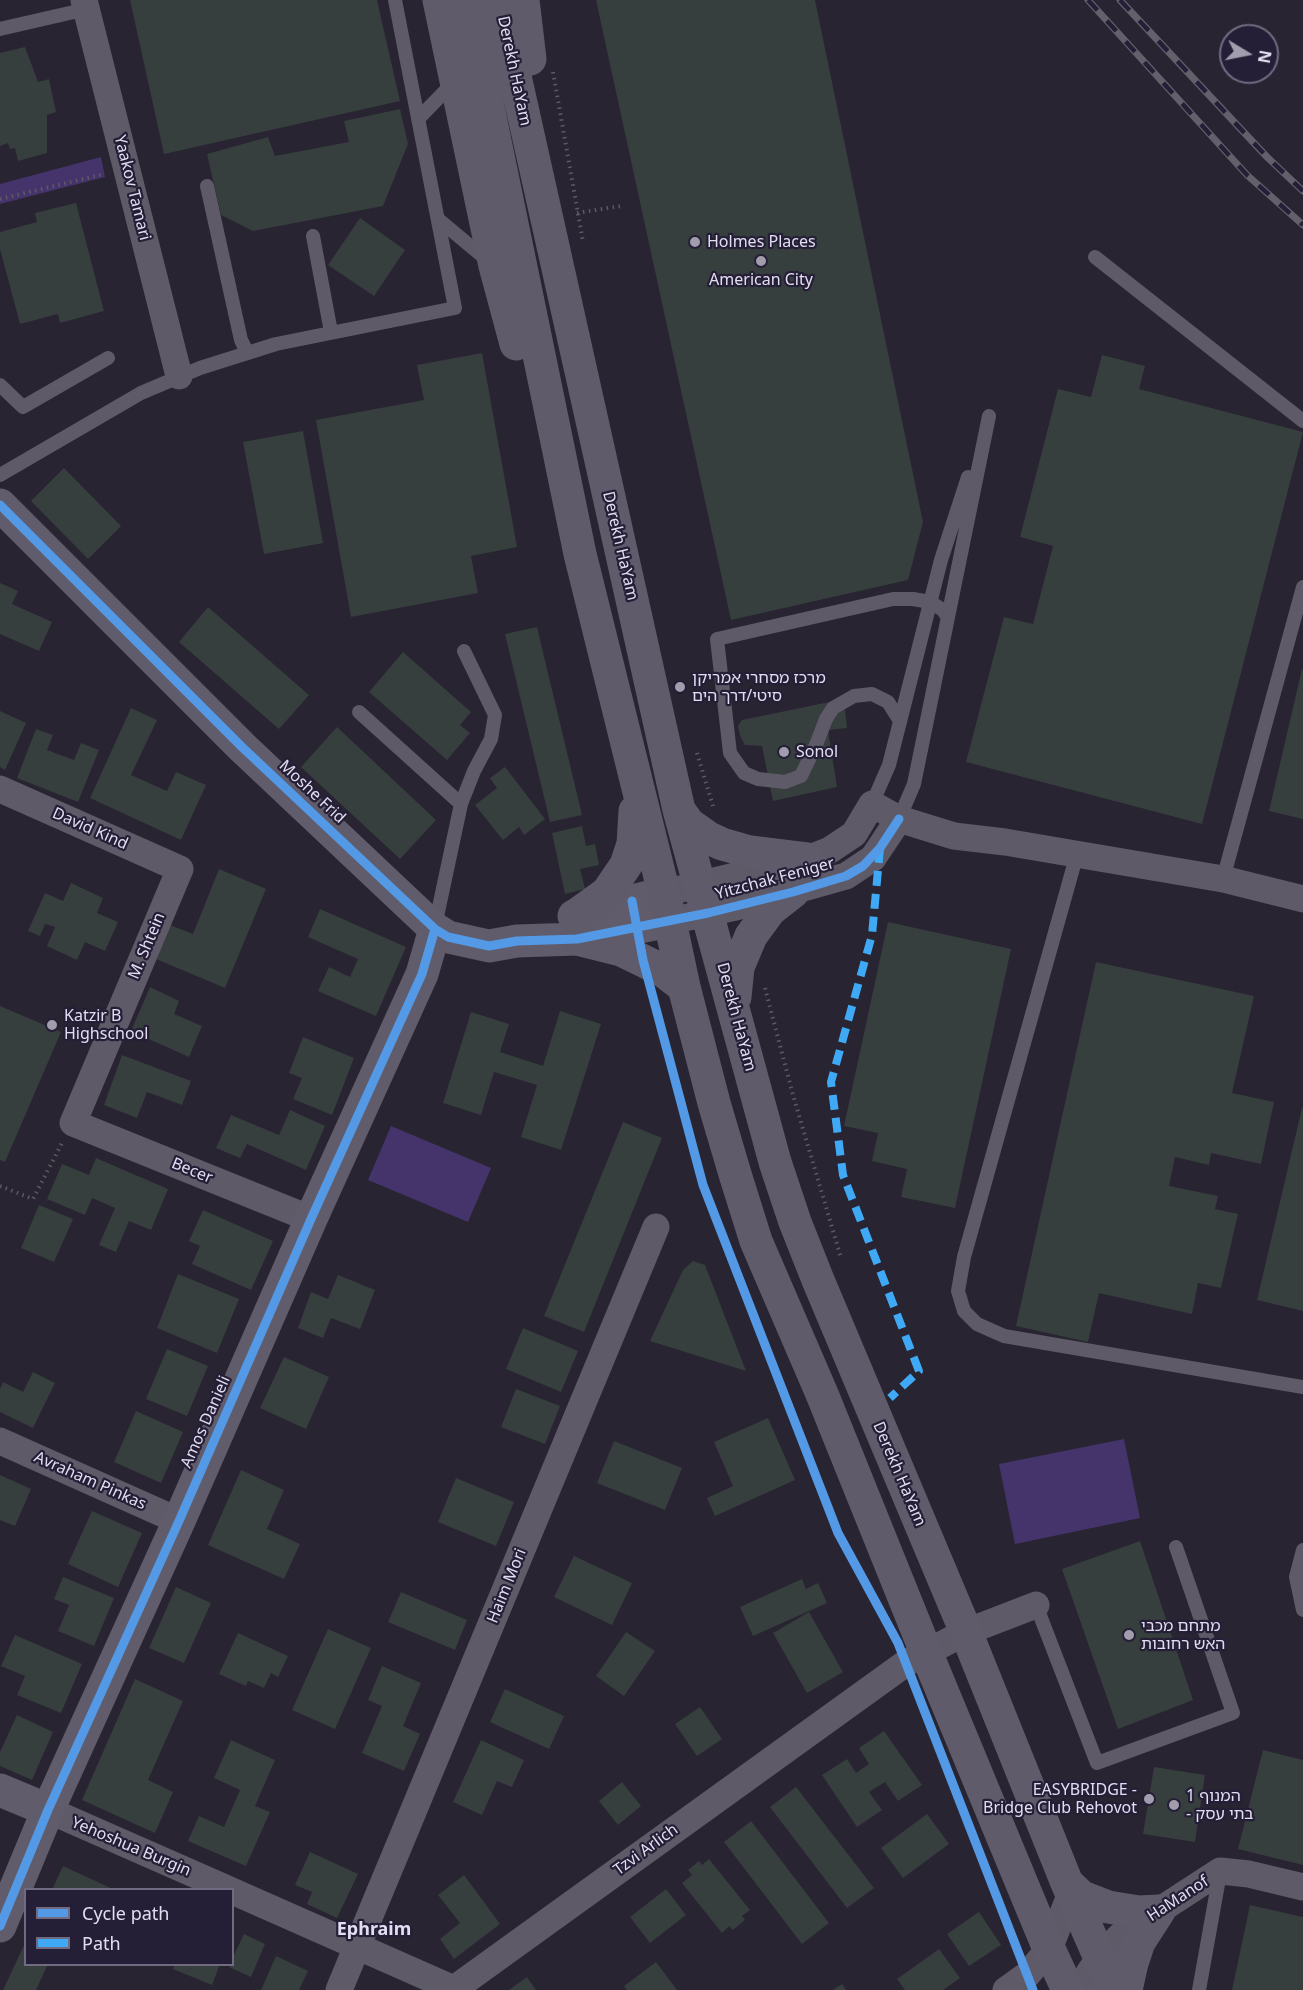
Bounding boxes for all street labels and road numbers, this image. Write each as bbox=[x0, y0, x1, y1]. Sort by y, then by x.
street label: Derekh HaYam bbox=[493, 14, 535, 128]
street label: Yaakov Tamari bbox=[110, 133, 154, 243]
street label: Derekh HaYam bbox=[598, 489, 642, 603]
street label: Moshe Frid bbox=[275, 756, 349, 828]
street label: David Kind bbox=[49, 804, 131, 854]
street label: Yitzchak Feniger bbox=[713, 854, 837, 904]
street label: M. Shtein bbox=[124, 910, 170, 982]
street label: Derekh HaYam bbox=[712, 961, 760, 1073]
street label: Becer bbox=[169, 1154, 215, 1188]
street label: Amos Danieli bbox=[177, 1373, 235, 1471]
street label: Derekh HaYam bbox=[868, 1419, 930, 1529]
street label: Avraham Pinkas bbox=[31, 1448, 149, 1514]
street label: Haim Mori bbox=[483, 1546, 531, 1626]
street label: Yehoshua Burgin bbox=[68, 1813, 194, 1881]
street label: Tzvi Arlich bbox=[610, 1820, 682, 1880]
street label: HaManof bbox=[1144, 1872, 1212, 1926]

